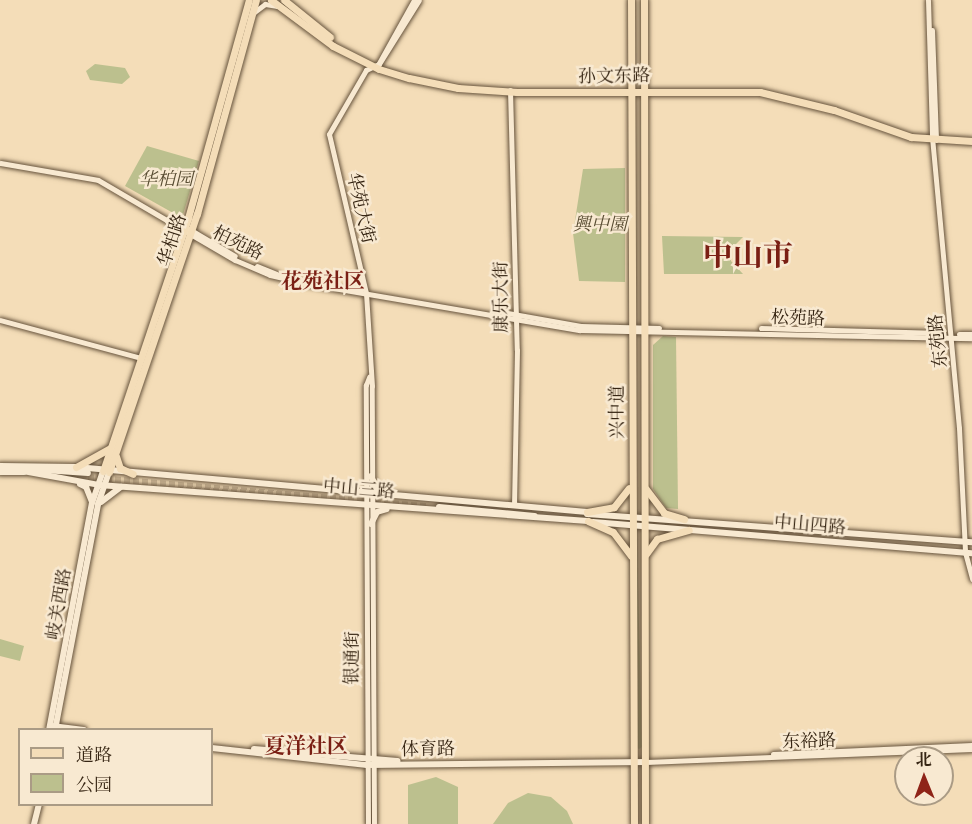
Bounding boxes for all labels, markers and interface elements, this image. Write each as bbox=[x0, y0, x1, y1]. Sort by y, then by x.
street label: 孙文东路 bbox=[578, 65, 650, 87]
park label: 华柏园 bbox=[139, 168, 193, 190]
street label: 华苑大街 bbox=[342, 170, 380, 246]
street label: 华柏路 bbox=[153, 211, 191, 269]
park label: 興中園 bbox=[573, 213, 627, 235]
street label: 柏苑路 bbox=[209, 221, 267, 265]
district label: 中山市 bbox=[703, 237, 793, 273]
street label: 康乐大街 bbox=[490, 261, 512, 333]
district label: 花苑社区 bbox=[281, 268, 365, 294]
street label: 松苑路 bbox=[771, 306, 825, 330]
street label: 东苑路 bbox=[924, 313, 952, 369]
street label: 兴中道 bbox=[606, 385, 628, 439]
street label: 中山三路 bbox=[322, 475, 396, 503]
street label: 中山四路 bbox=[773, 511, 847, 539]
street label: 岐关西路 bbox=[42, 567, 76, 641]
street label: 银通街 bbox=[341, 631, 363, 685]
legend bbox=[18, 728, 213, 806]
street label: 东裕路 bbox=[782, 729, 836, 753]
district label: 夏洋社区 bbox=[264, 733, 348, 759]
street label: 体育路 bbox=[401, 738, 455, 760]
text: 道路 bbox=[76, 743, 112, 767]
north arrow bbox=[894, 746, 954, 806]
text: 北 bbox=[916, 749, 932, 771]
text: 公园 bbox=[76, 773, 112, 797]

